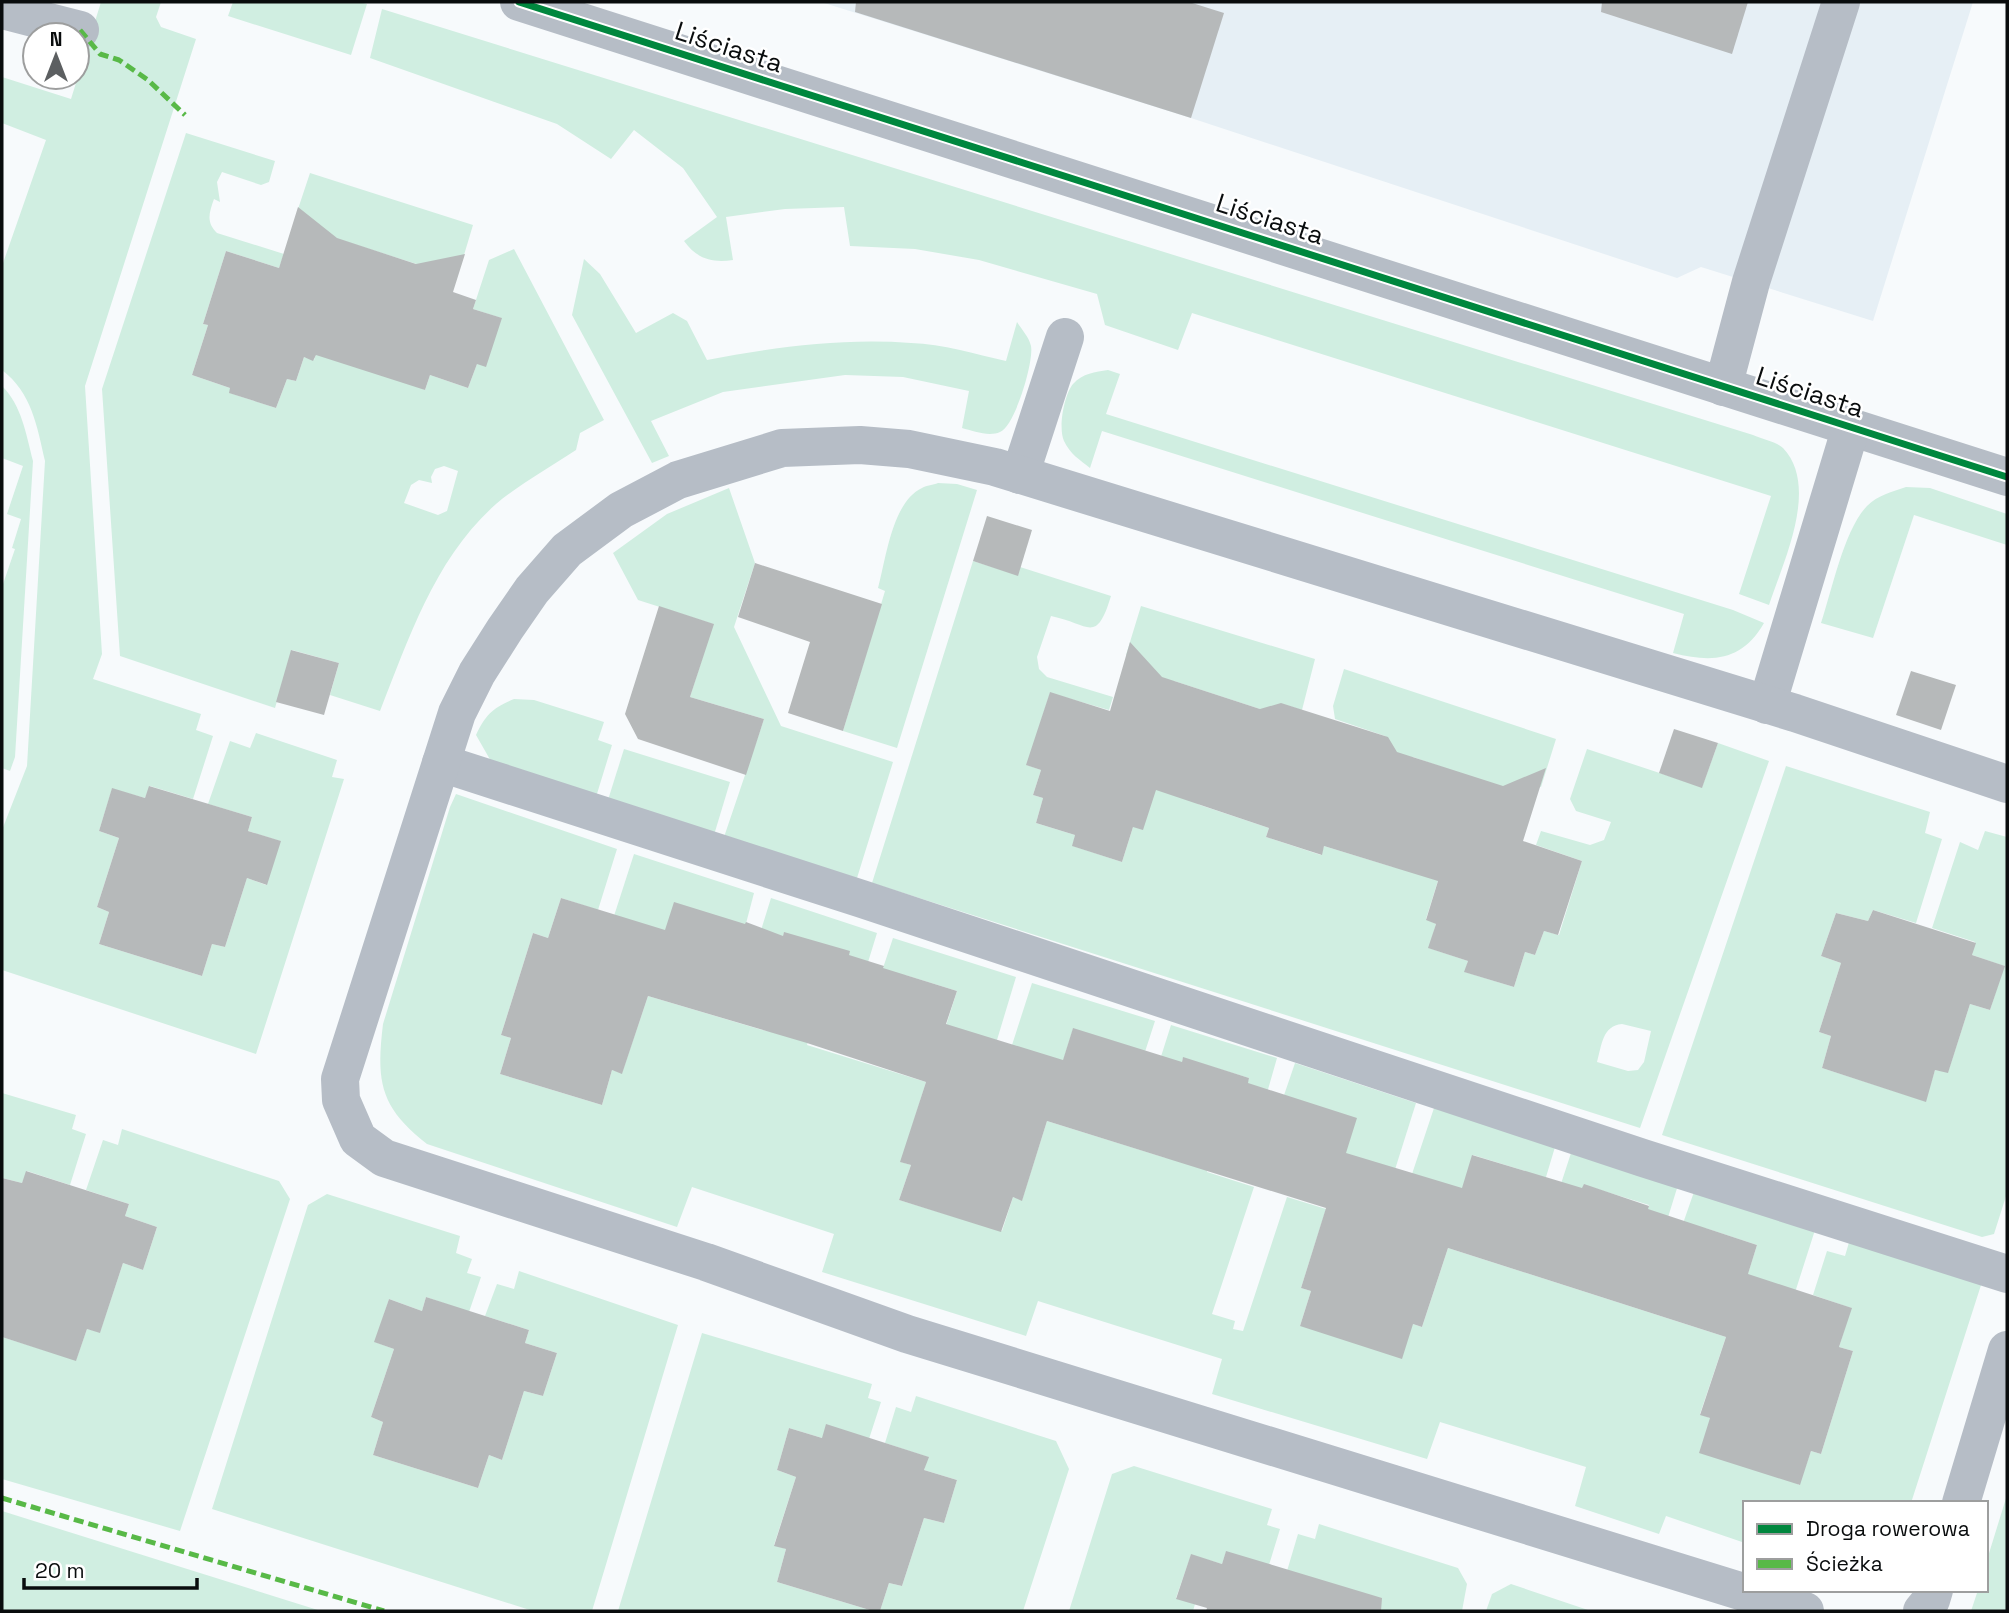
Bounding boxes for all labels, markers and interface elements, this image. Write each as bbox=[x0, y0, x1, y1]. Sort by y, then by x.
street label: Liściasta bbox=[671, 14, 787, 80]
north arrow bbox=[21, 21, 91, 91]
text: N bbox=[50, 27, 62, 52]
street label: Liściasta bbox=[1212, 186, 1328, 252]
street label: Liściasta bbox=[1752, 359, 1868, 425]
legend bbox=[1743, 1501, 1988, 1592]
text: Droga rowerowa bbox=[1806, 1515, 1970, 1542]
scale bar bbox=[24, 1546, 198, 1590]
text: Ścieżka bbox=[1806, 1550, 1883, 1577]
text: 20 m bbox=[35, 1557, 85, 1584]

